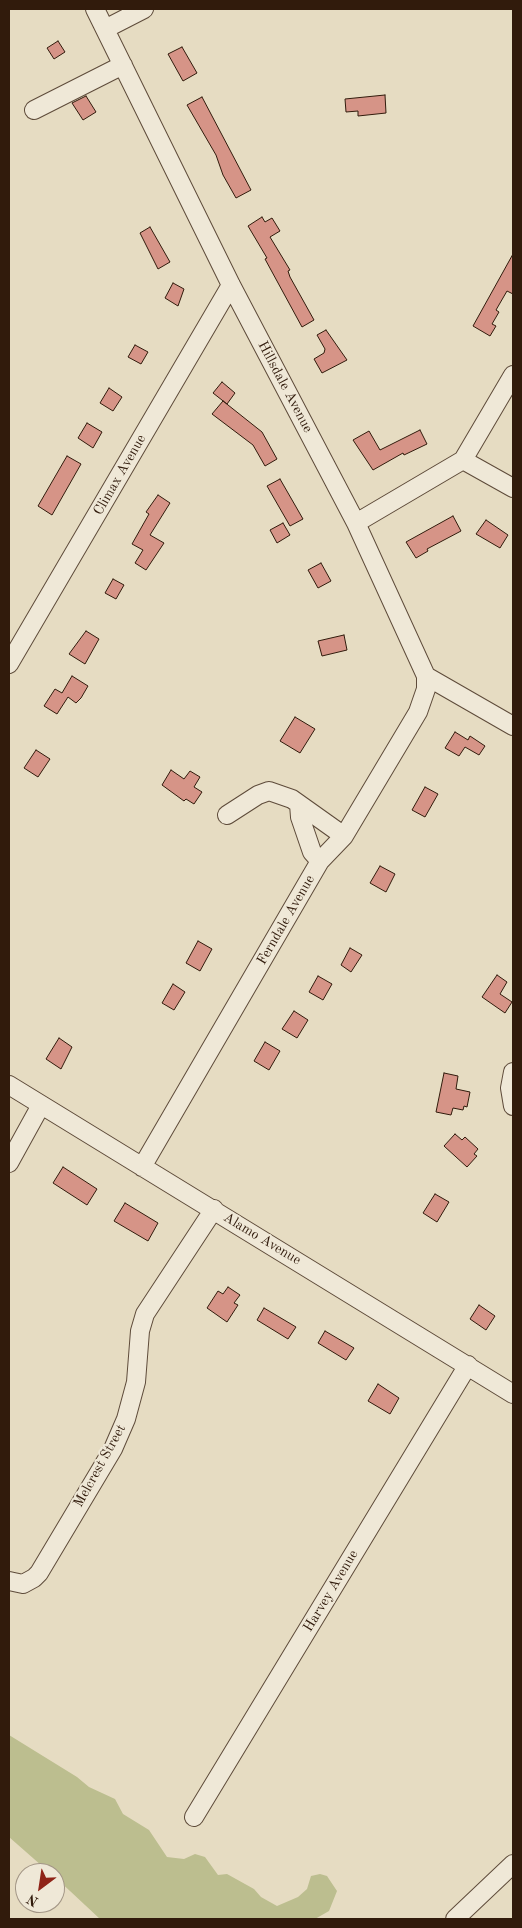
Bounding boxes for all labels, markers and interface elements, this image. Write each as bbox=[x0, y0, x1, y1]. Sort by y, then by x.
street label: Hillsdale Avenue bbox=[254, 338, 316, 436]
street label: Climax Avenue bbox=[90, 432, 150, 518]
street label: Ferndale Avenue bbox=[253, 872, 319, 968]
street label: Alamo Avenue bbox=[220, 1209, 304, 1269]
street label: Melcrest Street bbox=[70, 1422, 130, 1510]
street label: Harvey Avenue bbox=[300, 1547, 362, 1635]
north arrow bbox=[15, 1863, 65, 1913]
text: N bbox=[25, 1891, 41, 1909]

